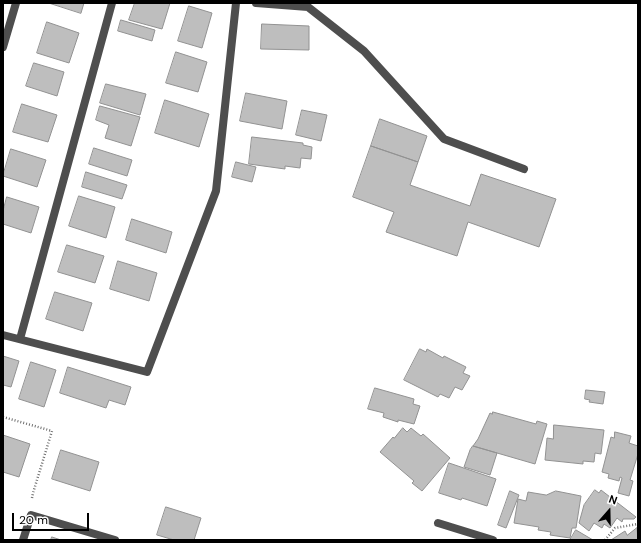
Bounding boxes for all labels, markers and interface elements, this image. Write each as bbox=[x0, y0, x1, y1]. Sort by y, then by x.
north arrow bbox=[589, 491, 629, 531]
text: N bbox=[607, 492, 619, 508]
scale bar bbox=[14, 505, 91, 531]
text: 20 m bbox=[19, 512, 48, 528]

